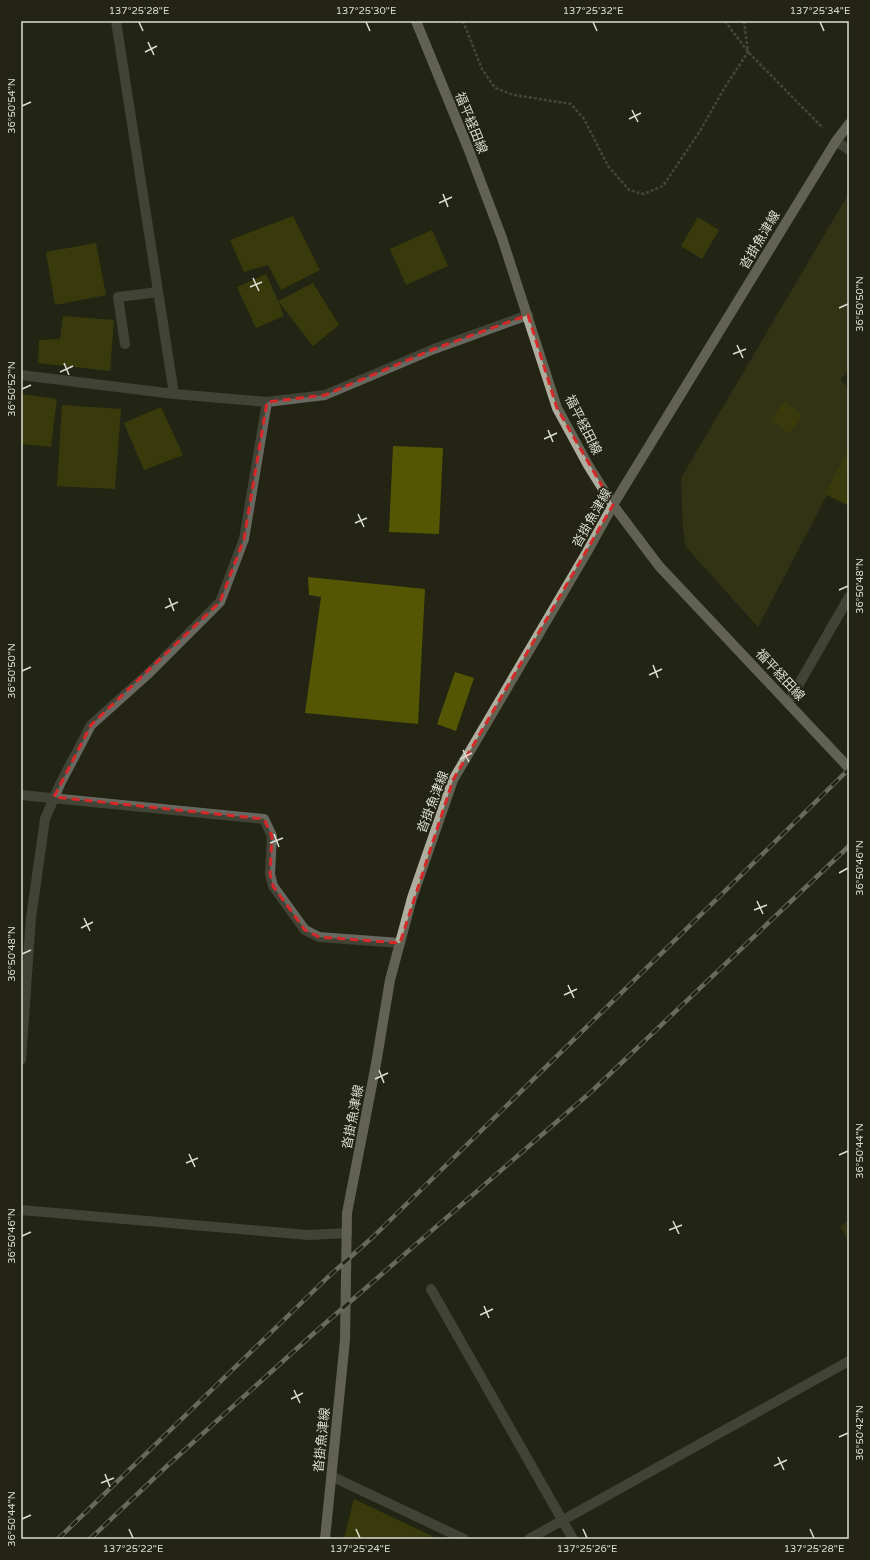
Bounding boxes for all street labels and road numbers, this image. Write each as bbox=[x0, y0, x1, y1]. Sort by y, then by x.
street label: 福平経田線 bbox=[451, 90, 491, 156]
street label: 沓掛魚津線 bbox=[736, 208, 784, 272]
street label: 福平経田線 bbox=[561, 392, 605, 458]
street label: 沓掛魚津線 bbox=[569, 486, 615, 550]
street label: 福平経田線 bbox=[752, 646, 808, 704]
street label: 沓掛魚津線 bbox=[414, 769, 452, 835]
street label: 沓掛魚津線 bbox=[339, 1084, 367, 1150]
street label: 沓掛魚津線 bbox=[311, 1407, 333, 1473]

